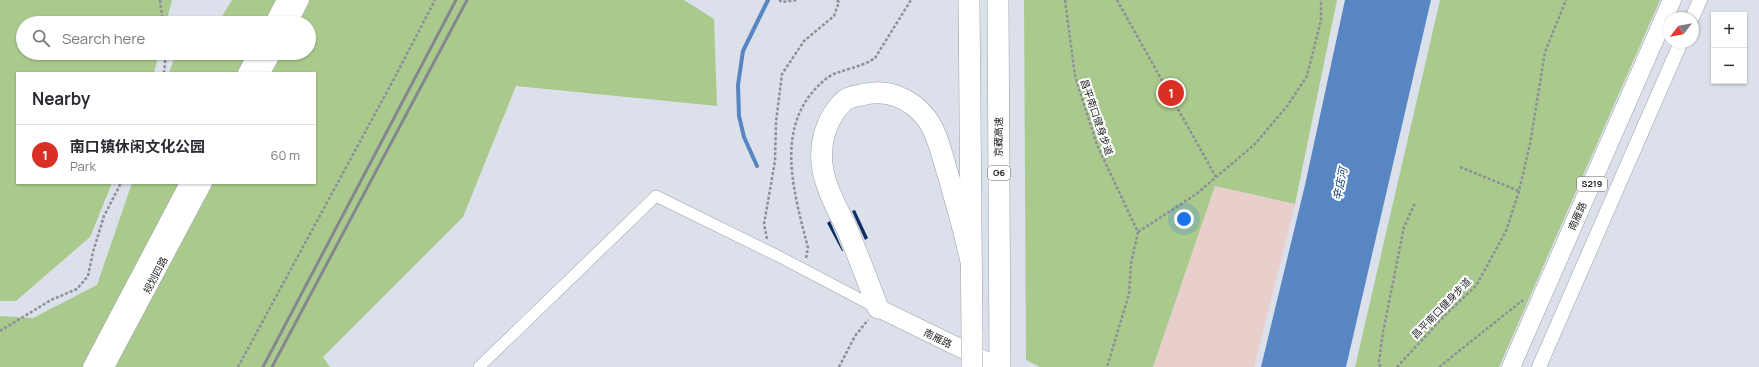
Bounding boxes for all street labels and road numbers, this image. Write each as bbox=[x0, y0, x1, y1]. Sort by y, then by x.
street label: 昌平南口健身步道 bbox=[1077, 77, 1117, 157]
street label: 京藏高速 bbox=[991, 117, 1005, 157]
road number: G6 bbox=[988, 166, 1010, 180]
road number: S219 bbox=[1577, 177, 1607, 191]
street label: 南雁路 bbox=[1565, 199, 1589, 233]
street label: 规划四路 bbox=[139, 254, 171, 296]
street label: 昌平南口健身步道 bbox=[1408, 274, 1474, 342]
street label: 南雁路 bbox=[921, 325, 955, 351]

